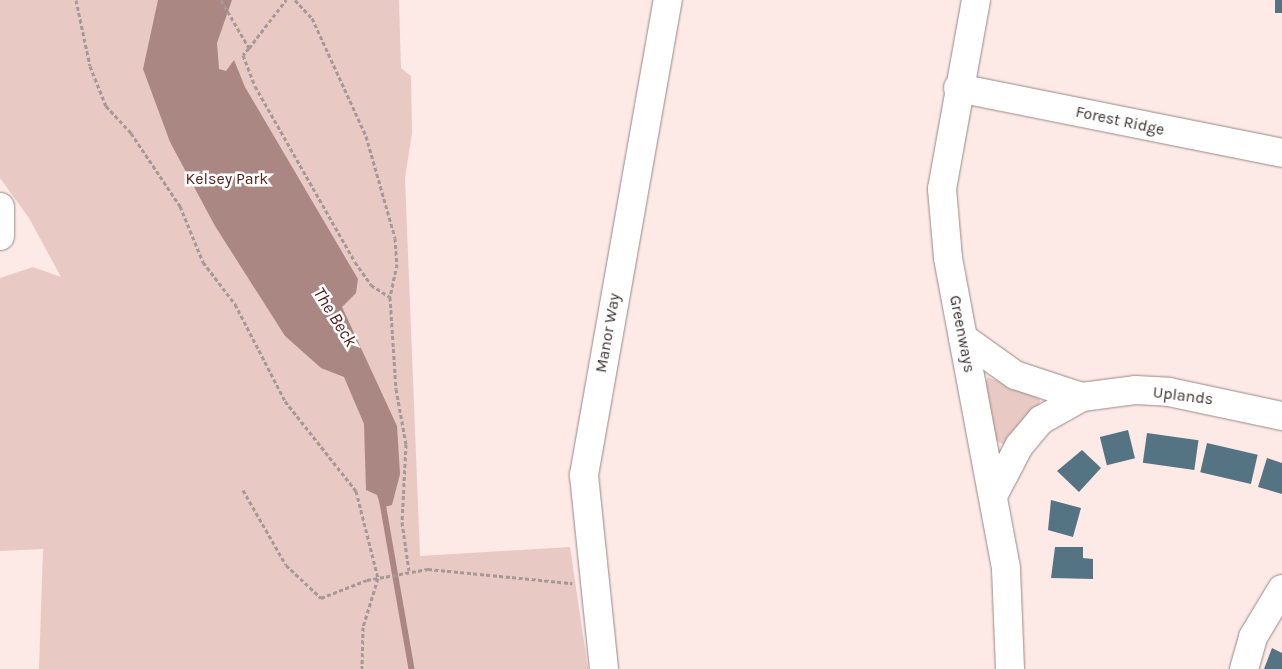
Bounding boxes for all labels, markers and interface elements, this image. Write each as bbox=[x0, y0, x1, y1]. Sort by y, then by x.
street label: Forest Ridge bbox=[1074, 102, 1166, 140]
park label: Kelsey Park bbox=[186, 169, 268, 189]
water label: The Beck bbox=[308, 283, 362, 351]
street label: Manor Way bbox=[592, 292, 624, 374]
street label: Greenways bbox=[945, 294, 979, 374]
street label: Uplands bbox=[1152, 383, 1214, 409]

